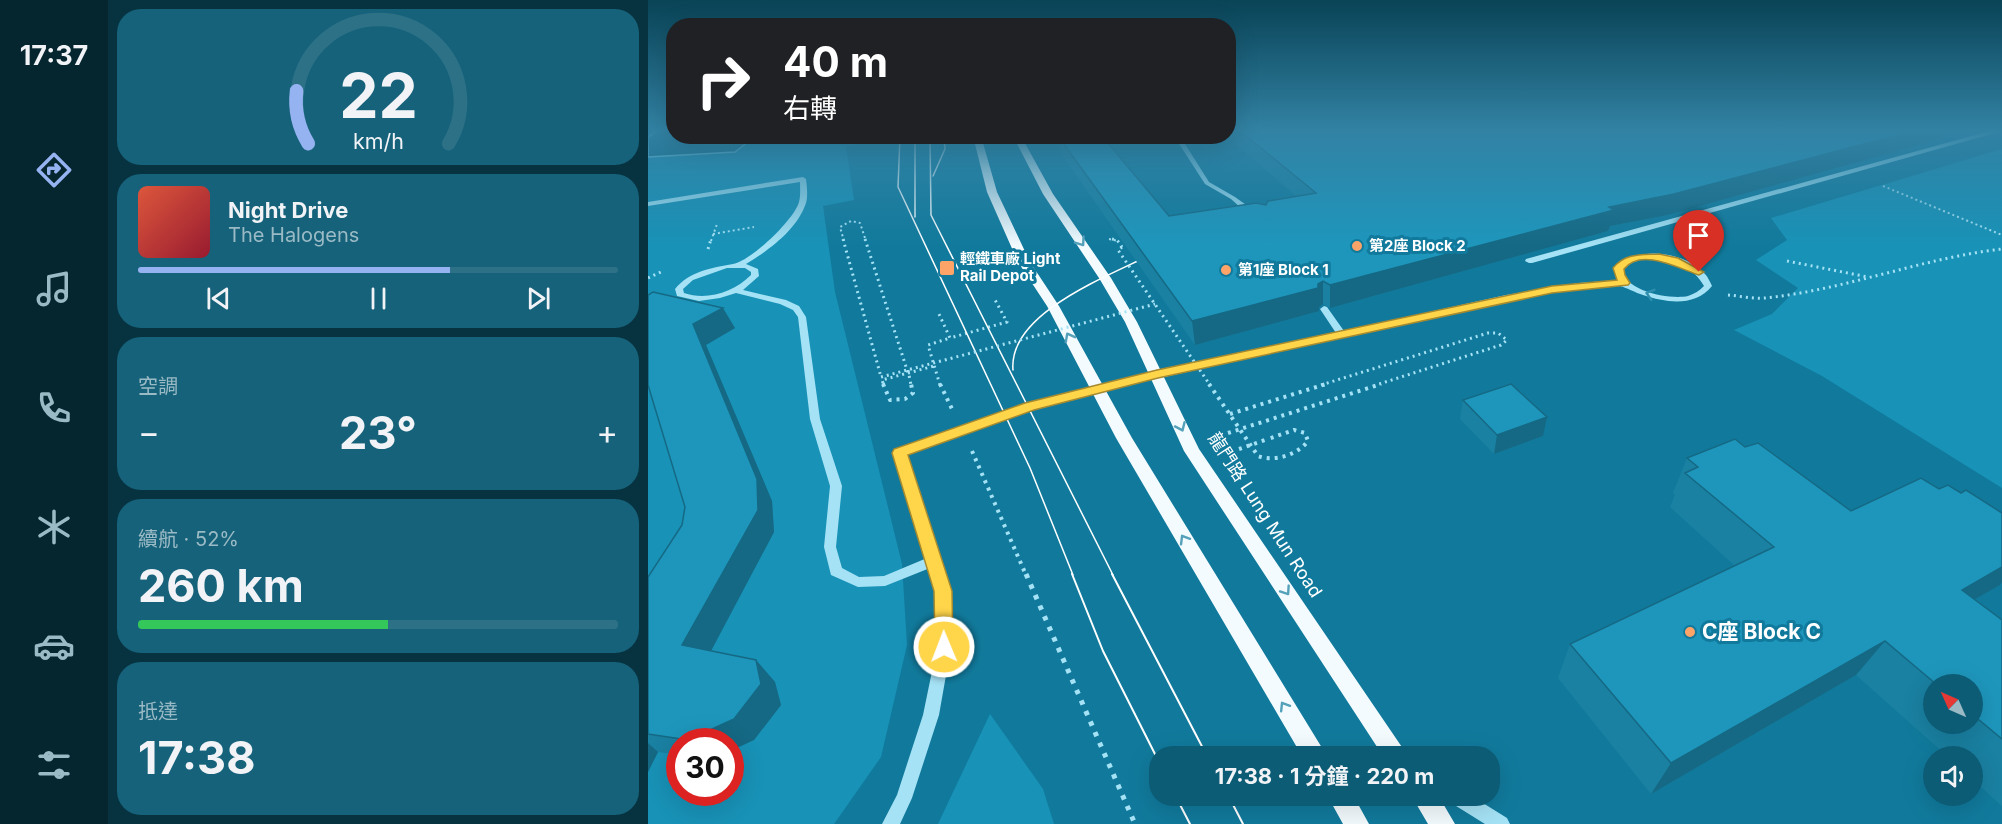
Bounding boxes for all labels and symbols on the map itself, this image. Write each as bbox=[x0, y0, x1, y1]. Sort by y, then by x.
pin bbox=[1673, 210, 1724, 272]
one-way arrow bbox=[1074, 236, 1085, 247]
place label: 第2座 Block 2 bbox=[1369, 236, 1466, 255]
marker: 第2座 Block 2 bbox=[1350, 239, 1364, 253]
place label: 輕鐵車廠 Light Rail Depot bbox=[960, 249, 1061, 285]
marker: 輕鐵車廠 Light Rail Depot bbox=[938, 259, 956, 277]
place label: 第1座 Block 1 bbox=[1238, 260, 1329, 279]
marker: 第1座 Block 1 bbox=[1219, 263, 1233, 277]
one-way arrow bbox=[1645, 289, 1656, 301]
one-way arrow bbox=[1065, 333, 1076, 343]
one-way arrow bbox=[1174, 421, 1186, 432]
street label: 龍門路 Lung Mun Road bbox=[1204, 428, 1327, 601]
one-way arrow bbox=[1180, 535, 1192, 545]
one-way arrow bbox=[1279, 585, 1290, 596]
position arrow bbox=[912, 615, 976, 679]
place label: C座 Block C bbox=[1702, 619, 1821, 644]
marker: C座 Block C bbox=[1683, 625, 1697, 639]
north arrow bbox=[1923, 674, 1983, 734]
one-way arrow bbox=[1280, 702, 1292, 712]
speed limit sign: 30 bbox=[666, 728, 744, 806]

